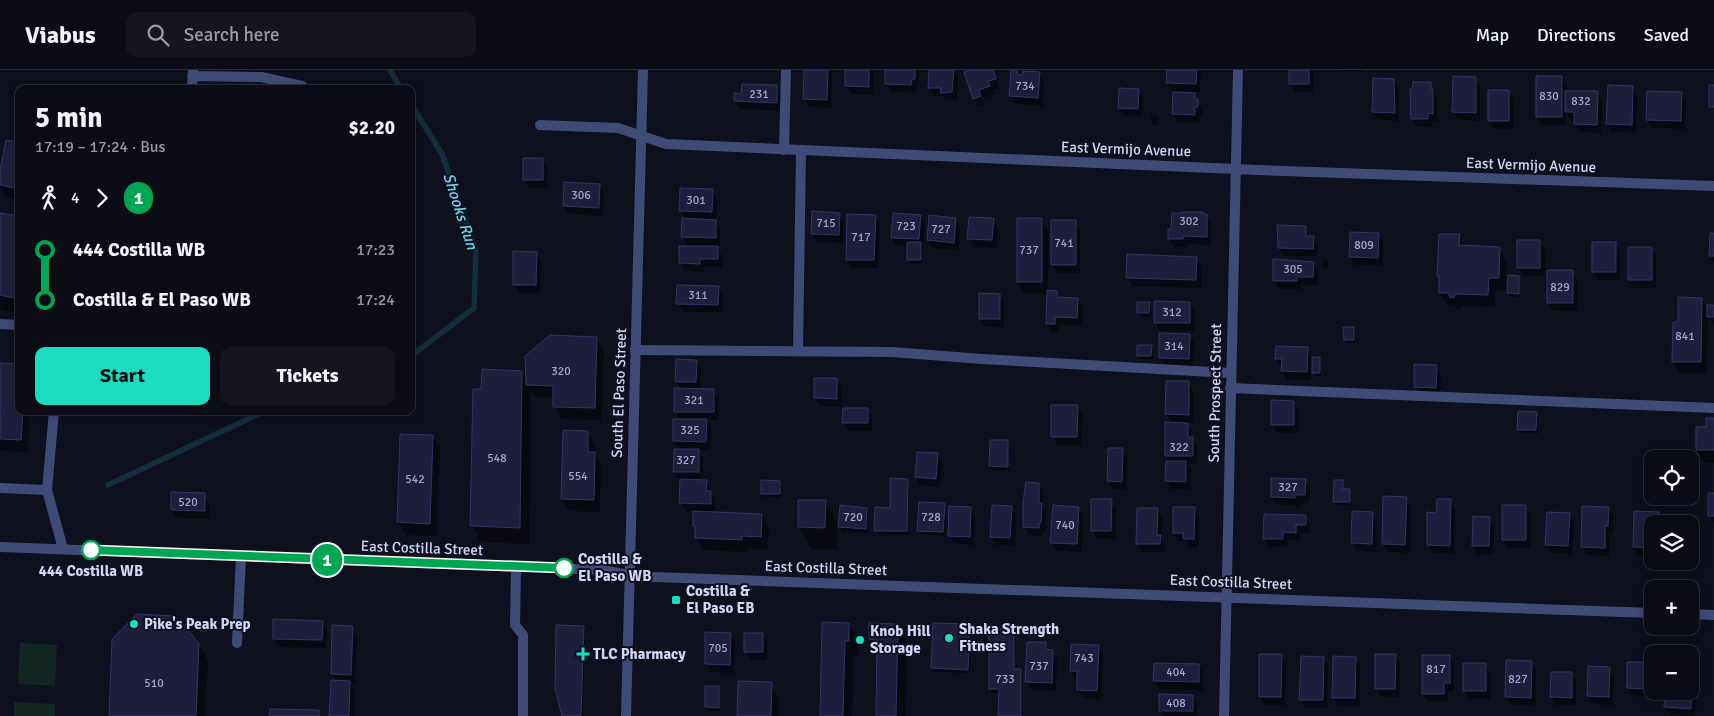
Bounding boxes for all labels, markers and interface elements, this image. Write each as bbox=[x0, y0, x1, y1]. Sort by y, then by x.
search box bbox=[126, 12, 476, 57]
text: Viabus bbox=[25, 20, 96, 50]
icon: search bbox=[144, 21, 172, 49]
text: Search here bbox=[184, 23, 279, 47]
text: Map bbox=[1476, 24, 1509, 46]
text: Directions bbox=[1537, 24, 1616, 46]
text: Saved bbox=[1644, 24, 1689, 46]
house number: 734 bbox=[1015, 79, 1035, 94]
house number: 231 bbox=[749, 87, 769, 102]
house number: 830 bbox=[1539, 89, 1559, 104]
house number: 832 bbox=[1571, 94, 1591, 109]
text: 5 min bbox=[35, 101, 103, 135]
text: $2.20 bbox=[349, 116, 395, 140]
text: 17:19 – 17:24 · Bus bbox=[35, 137, 166, 157]
street label: East Vermijo Avenue bbox=[1061, 138, 1191, 160]
street label: East Vermijo Avenue bbox=[1466, 154, 1596, 176]
water label: Shooks Run bbox=[438, 170, 482, 253]
icon: walk bbox=[35, 184, 63, 212]
icon: forward bbox=[88, 184, 116, 212]
text: 1 bbox=[134, 187, 143, 209]
text: 4 bbox=[71, 188, 80, 208]
house number: 306 bbox=[571, 188, 591, 203]
house number: 301 bbox=[686, 193, 706, 208]
house number: 302 bbox=[1179, 214, 1199, 229]
house number: 715 bbox=[816, 216, 836, 231]
house number: 723 bbox=[896, 219, 916, 234]
house number: 727 bbox=[931, 222, 951, 237]
house number: 717 bbox=[851, 230, 871, 245]
house number: 741 bbox=[1054, 236, 1074, 251]
text: 444 Costilla WB bbox=[73, 238, 205, 262]
house number: 809 bbox=[1354, 238, 1374, 253]
text: 17:23 bbox=[356, 240, 395, 260]
house number: 737 bbox=[1019, 243, 1039, 258]
house number: 305 bbox=[1283, 262, 1303, 277]
house number: 829 bbox=[1550, 280, 1570, 295]
text: Costilla & El Paso WB bbox=[73, 288, 251, 312]
house number: 311 bbox=[688, 288, 708, 303]
text: 17:24 bbox=[356, 290, 395, 310]
house number: 312 bbox=[1162, 305, 1182, 320]
street label: South Prospect Street bbox=[1205, 323, 1225, 463]
street label: South El Paso Street bbox=[608, 328, 630, 458]
house number: 841 bbox=[1675, 329, 1695, 344]
house number: 314 bbox=[1164, 339, 1184, 354]
button: Start bbox=[35, 347, 210, 405]
button: Tickets bbox=[220, 347, 395, 405]
house number: 320 bbox=[551, 364, 571, 379]
house number: 321 bbox=[684, 393, 704, 408]
house number: 325 bbox=[680, 423, 700, 438]
house number: 322 bbox=[1169, 440, 1189, 455]
map controls bbox=[1644, 450, 1699, 700]
button: locate bbox=[1644, 450, 1699, 505]
house number: 548 bbox=[487, 451, 507, 466]
house number: 327 bbox=[676, 453, 696, 468]
house number: 554 bbox=[568, 469, 588, 484]
house number: 542 bbox=[405, 472, 425, 487]
house number: 327 bbox=[1278, 480, 1298, 495]
house number: 520 bbox=[178, 495, 198, 510]
house number: 720 bbox=[843, 510, 863, 525]
house number: 728 bbox=[921, 510, 941, 525]
button: layers bbox=[1644, 515, 1699, 570]
house number: 740 bbox=[1055, 518, 1075, 533]
street label: East Costilla Street bbox=[360, 537, 484, 559]
marker: 444 Costilla WB bbox=[81, 540, 101, 560]
line badge: 1 bbox=[311, 544, 343, 576]
text: 1 bbox=[322, 549, 332, 571]
place label: Costilla & El Paso WB bbox=[578, 550, 651, 585]
street label: East Costilla Street bbox=[764, 557, 888, 579]
marker: Costilla & El Paso WB bbox=[554, 558, 574, 578]
place label: 444 Costilla WB bbox=[39, 562, 143, 580]
street label: East Costilla Street bbox=[1169, 571, 1293, 593]
button: + bbox=[1644, 580, 1699, 635]
place label: Costilla & El Paso EB bbox=[686, 582, 754, 617]
marker: Costilla & El Paso EB bbox=[670, 594, 682, 606]
place label: Pike's Peak Prep bbox=[144, 615, 250, 633]
marker: Pike's Peak Prep bbox=[128, 618, 140, 630]
place label: Shaka Strength Fitness bbox=[959, 620, 1059, 655]
place label: Knob Hill Storage bbox=[870, 622, 931, 657]
marker: Shaka Strength Fitness bbox=[943, 632, 955, 644]
marker: Knob Hill Storage bbox=[854, 634, 866, 646]
house number: 705 bbox=[708, 641, 728, 656]
place label: TLC Pharmacy bbox=[593, 645, 686, 663]
button: − bbox=[1644, 645, 1699, 700]
marker: TLC Pharmacy bbox=[577, 648, 589, 660]
house number: 743 bbox=[1074, 651, 1094, 666]
house number: 737 bbox=[1029, 659, 1049, 674]
house number: 817 bbox=[1426, 662, 1446, 677]
house number: 404 bbox=[1166, 665, 1186, 680]
house number: 733 bbox=[995, 672, 1015, 687]
house number: 827 bbox=[1508, 672, 1528, 687]
house number: 510 bbox=[144, 676, 164, 691]
house number: 408 bbox=[1166, 696, 1186, 711]

